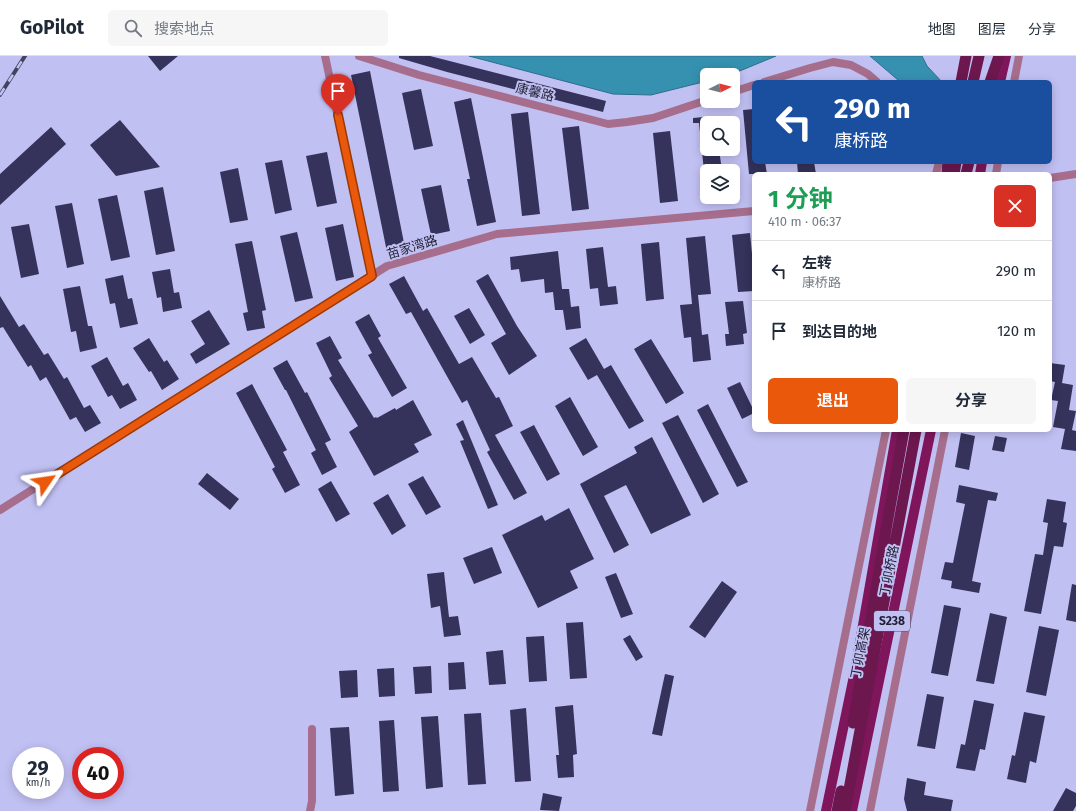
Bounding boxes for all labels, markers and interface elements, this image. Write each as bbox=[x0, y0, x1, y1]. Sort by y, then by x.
search box bbox=[108, 10, 388, 46]
text: GoPilot bbox=[20, 16, 84, 39]
icon: search bbox=[122, 17, 144, 39]
text: 搜索地点 bbox=[154, 20, 214, 38]
text: 地图 bbox=[928, 21, 956, 38]
text: 图层 bbox=[978, 21, 1006, 38]
text: 分享 bbox=[1028, 21, 1056, 38]
north arrow bbox=[700, 68, 740, 108]
map controls bbox=[700, 68, 740, 204]
pin bbox=[321, 74, 355, 115]
icon: arrive bbox=[327, 80, 349, 102]
street label: 康馨路 bbox=[514, 80, 556, 104]
text: 290 m bbox=[834, 92, 911, 125]
icon: left bbox=[768, 96, 820, 148]
button: search bbox=[700, 116, 740, 156]
text: 康桥路 bbox=[834, 130, 888, 152]
button: layers bbox=[700, 164, 740, 204]
text: 1 分钟 bbox=[768, 185, 833, 213]
button: close bbox=[994, 185, 1036, 227]
text: 410 m · 06:37 bbox=[768, 214, 841, 229]
street label: 苗家湾路 bbox=[385, 232, 439, 262]
text: 左转 bbox=[802, 254, 832, 272]
icon: left bbox=[768, 260, 790, 282]
text: 290 m bbox=[996, 262, 1036, 280]
text: 康桥路 bbox=[802, 275, 841, 290]
icon: arrive bbox=[768, 320, 790, 342]
text: 120 m bbox=[997, 322, 1036, 340]
text: 到达目的地 bbox=[802, 323, 877, 341]
button: 退出 bbox=[768, 378, 898, 424]
button: 分享 bbox=[906, 378, 1036, 424]
position arrow bbox=[24, 461, 66, 503]
street label: 丁卯桥路 bbox=[877, 544, 901, 598]
road number: S238 bbox=[874, 611, 910, 631]
street label: 丁卯高架 bbox=[848, 626, 872, 680]
speed limit sign: 40 bbox=[72, 747, 124, 799]
text: 29 bbox=[27, 756, 49, 780]
text: km/h bbox=[26, 777, 50, 789]

